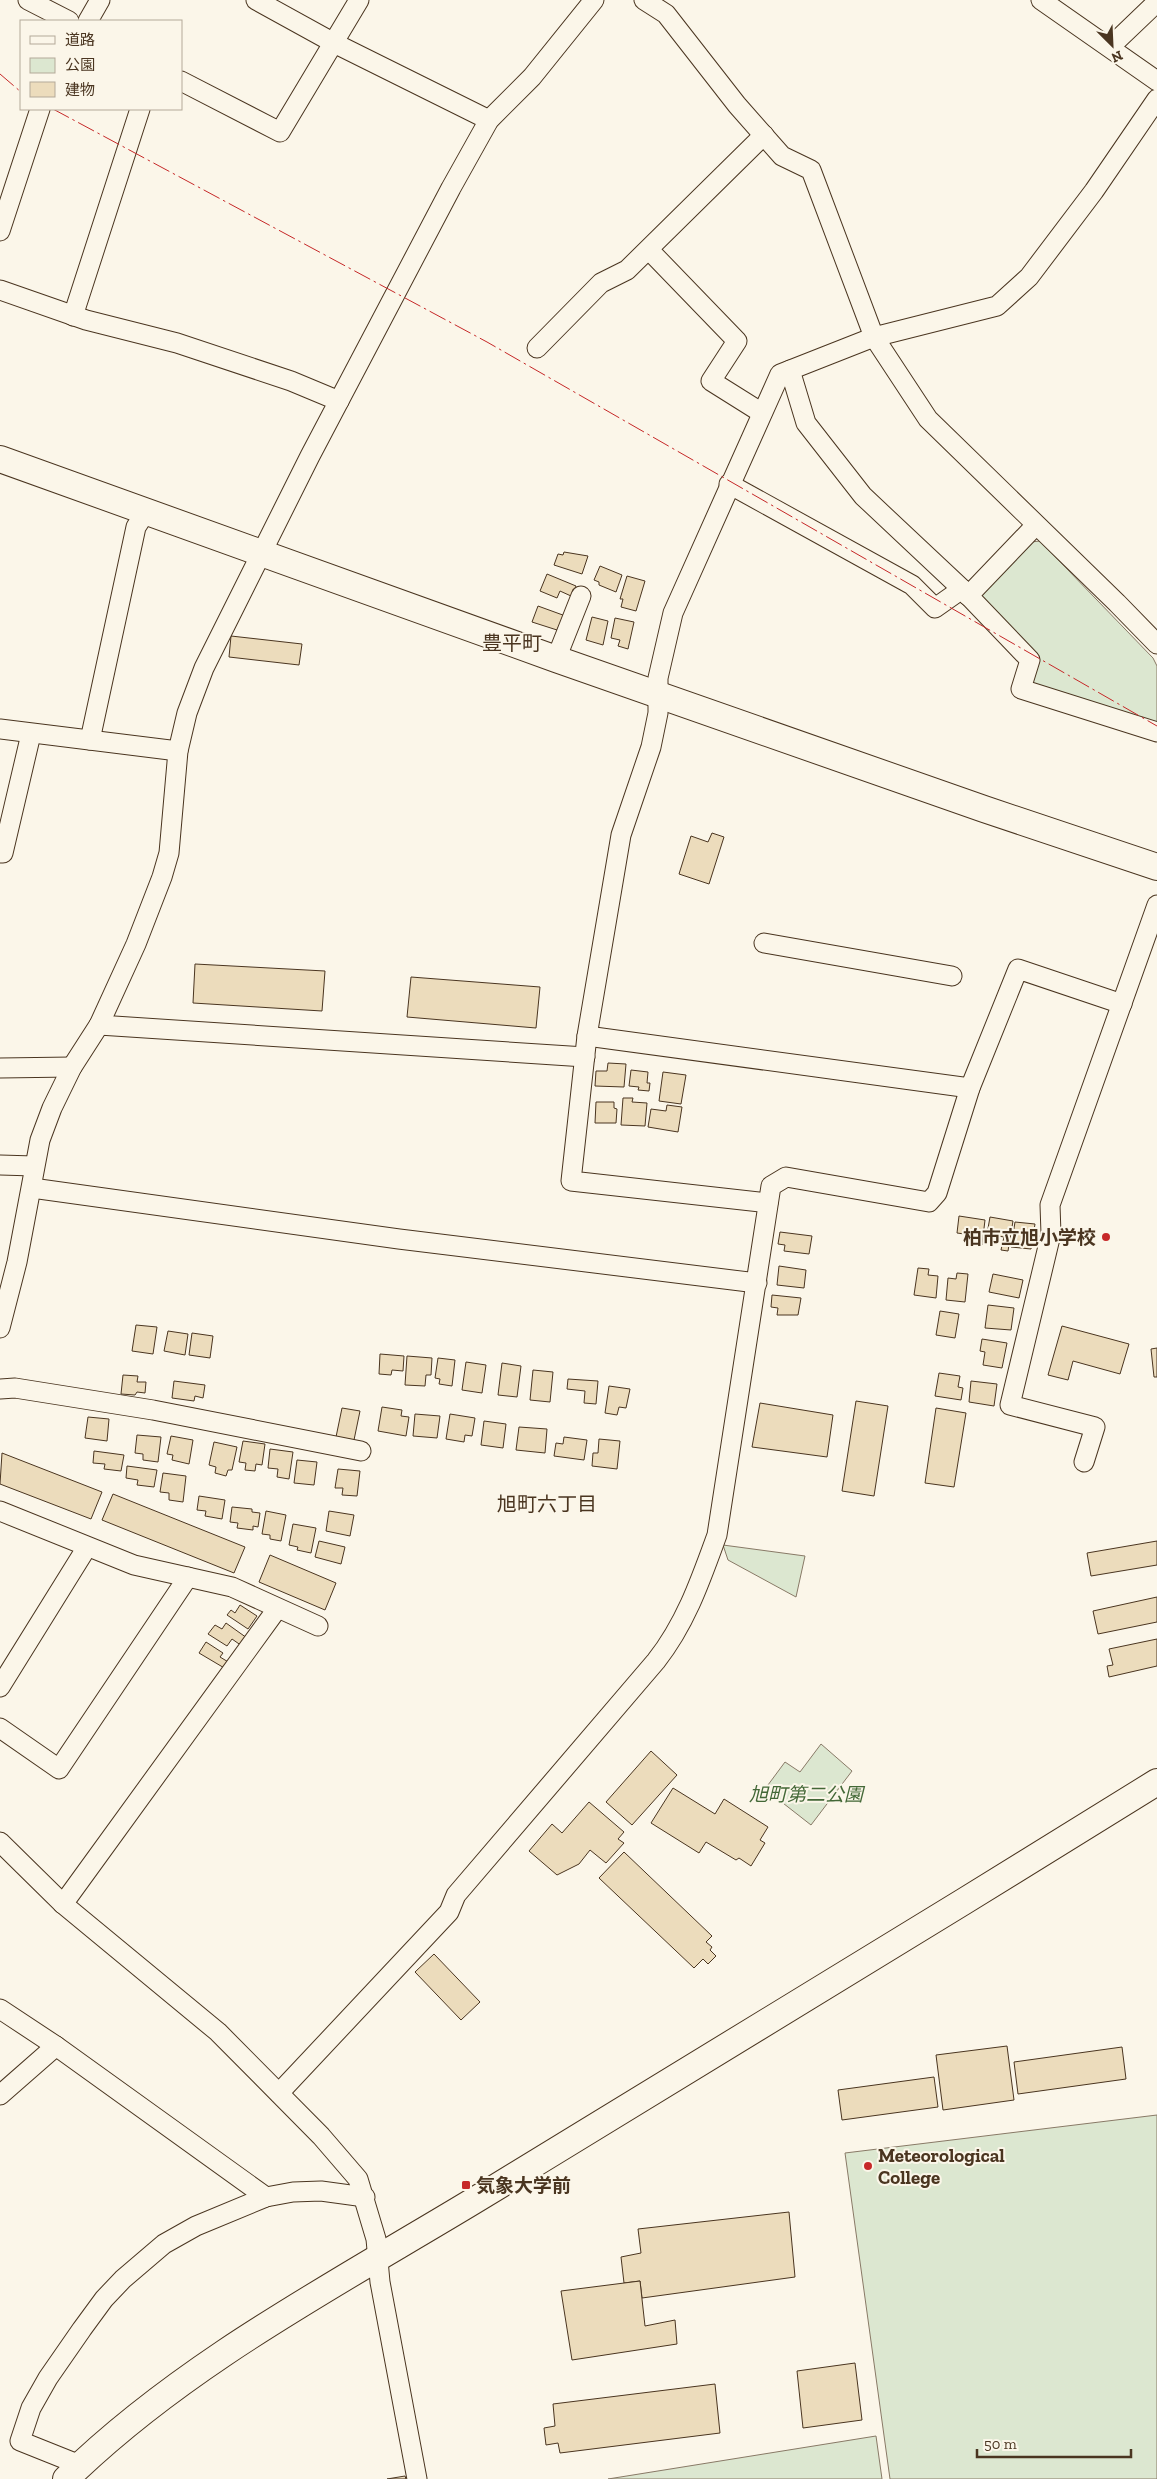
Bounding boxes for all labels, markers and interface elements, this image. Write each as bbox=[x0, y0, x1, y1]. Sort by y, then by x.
legend bbox=[20, 20, 182, 110]
north arrow bbox=[1087, 20, 1137, 70]
text: 道路 bbox=[65, 31, 95, 49]
text: N bbox=[1108, 46, 1125, 66]
text: 公園 bbox=[65, 56, 95, 74]
text: 建物 bbox=[65, 81, 95, 99]
district label: 豊平町 bbox=[482, 631, 542, 655]
place label: 柏市立旭小学校 bbox=[963, 1226, 1096, 1249]
marker: 柏市立旭小学校 bbox=[1100, 1231, 1112, 1243]
district label: 旭町六丁目 bbox=[497, 1492, 597, 1516]
park label: 旭町第二公園 bbox=[749, 1783, 866, 1806]
place label: Meteorological College bbox=[878, 2144, 1005, 2189]
marker: Meteorological College bbox=[862, 2160, 874, 2172]
place label: 気象大学前 bbox=[476, 2174, 571, 2197]
marker: 気象大学前 bbox=[460, 2179, 472, 2191]
scale bar bbox=[977, 2426, 1131, 2458]
text: 50 m bbox=[984, 2435, 1017, 2453]

